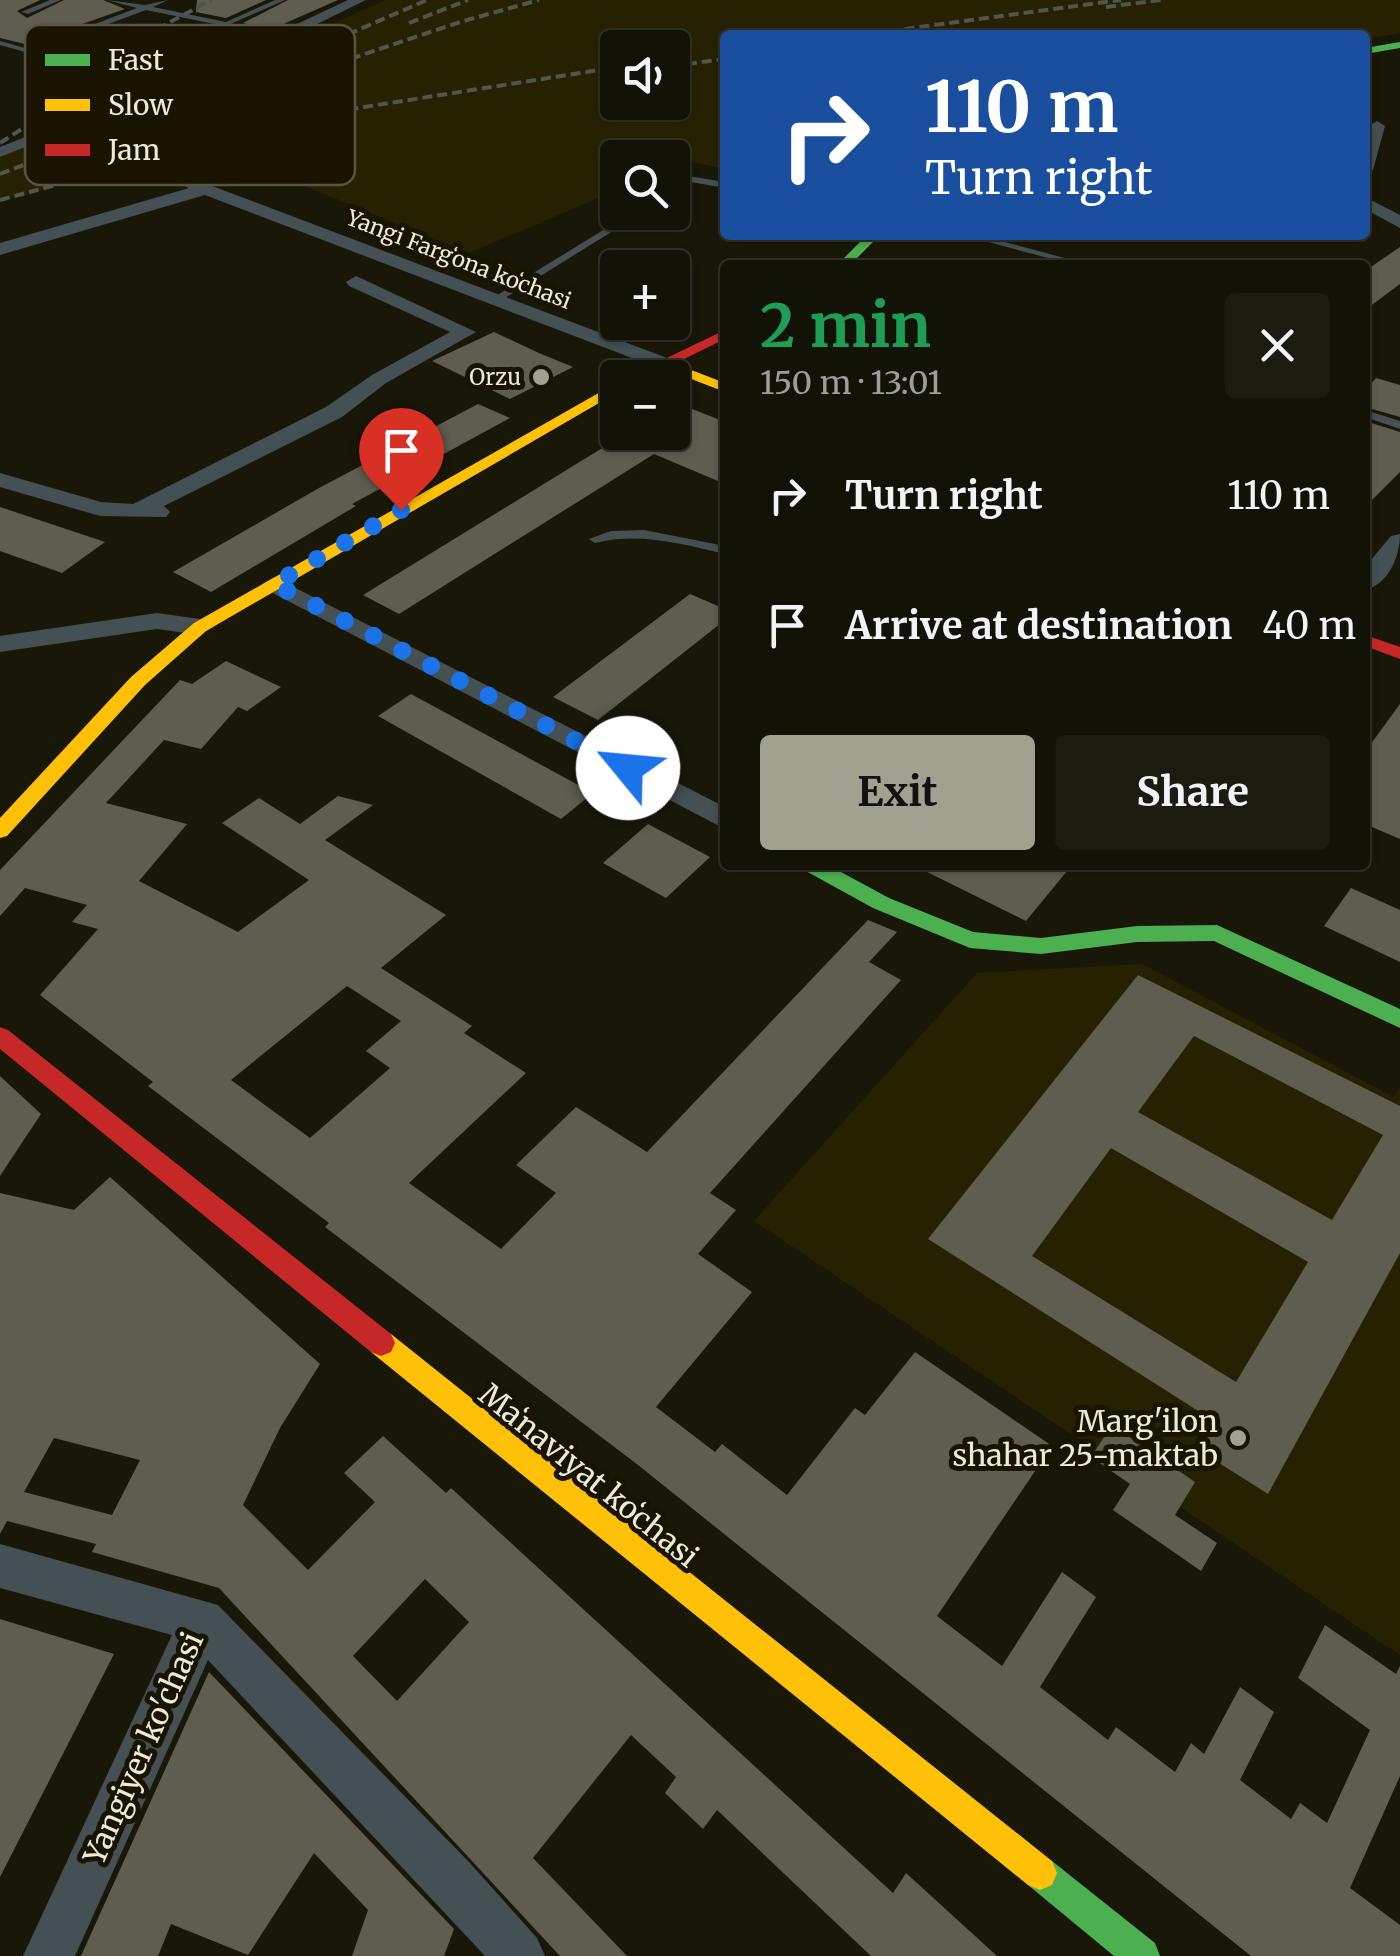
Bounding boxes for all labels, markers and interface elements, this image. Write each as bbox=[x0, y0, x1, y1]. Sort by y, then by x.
legend bbox=[25, 25, 355, 185]
map controls bbox=[600, 30, 690, 450]
button: sound bbox=[600, 30, 690, 120]
text: Fast bbox=[108, 42, 164, 78]
text: 110 m bbox=[925, 63, 1118, 151]
icon: right bbox=[760, 70, 890, 200]
text: Slow bbox=[108, 87, 173, 123]
text: Jam bbox=[107, 132, 161, 168]
button: search bbox=[600, 140, 690, 230]
text: Turn right bbox=[925, 150, 1153, 206]
street label: Yangi Fargʻona koʻchasi bbox=[342, 203, 575, 315]
button: + bbox=[600, 250, 690, 340]
text: 2 min bbox=[760, 288, 931, 363]
button: close bbox=[1225, 293, 1330, 398]
button: − bbox=[600, 360, 690, 450]
place label: Orzu bbox=[469, 363, 521, 391]
text: 150 m · 13:01 bbox=[760, 363, 942, 403]
marker: Orzu bbox=[530, 366, 552, 388]
pin bbox=[359, 408, 444, 511]
icon: arrive bbox=[374, 423, 429, 478]
icon: right bbox=[760, 468, 815, 523]
text: Turn right bbox=[845, 472, 1043, 519]
text: 110 m bbox=[1227, 472, 1330, 519]
icon: arrive bbox=[760, 598, 815, 653]
text: Arrive at destination bbox=[845, 602, 1232, 649]
text: 40 m bbox=[1262, 602, 1356, 649]
position arrow bbox=[576, 716, 680, 820]
button: Exit bbox=[760, 735, 1035, 850]
button: Share bbox=[1055, 735, 1330, 850]
street label: Maʻnaviyat koʻchasi bbox=[472, 1375, 706, 1575]
place label: Marg'ilon shahar 25-maktab bbox=[952, 1402, 1218, 1474]
marker: Marg'ilon shahar 25-maktab bbox=[1227, 1427, 1249, 1449]
street label: Yangiyer ko'chasi bbox=[74, 1626, 211, 1871]

